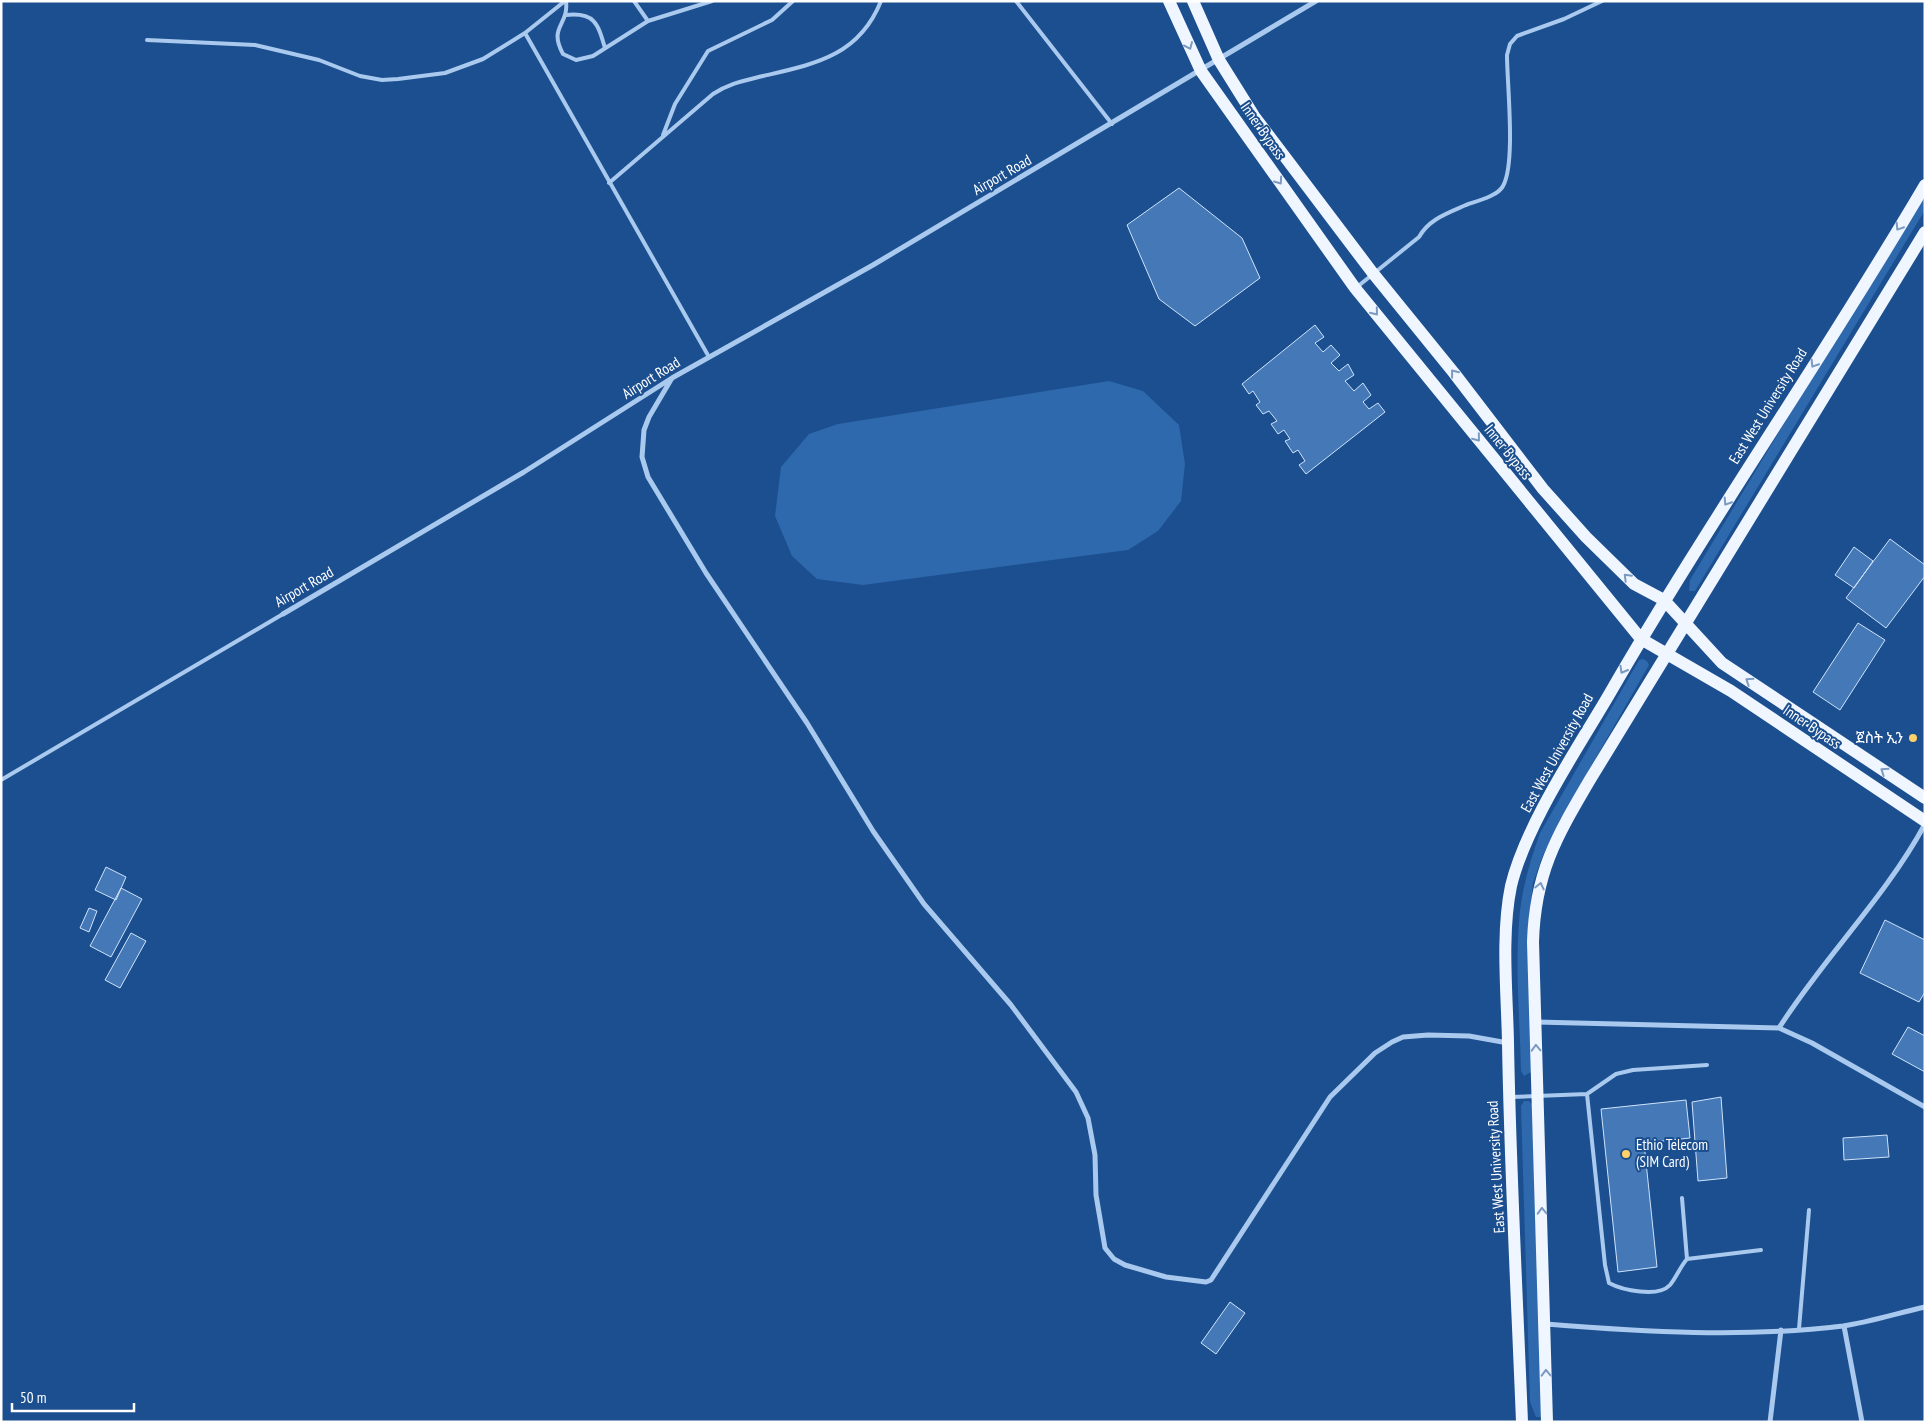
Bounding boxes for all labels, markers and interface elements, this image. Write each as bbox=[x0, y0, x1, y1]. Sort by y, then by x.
one-way arrow bbox=[1183, 41, 1194, 50]
street label: Inner Bypass bbox=[1237, 98, 1290, 163]
street label: Airport Road bbox=[969, 150, 1035, 199]
one-way arrow bbox=[1273, 175, 1282, 185]
one-way arrow bbox=[1896, 221, 1906, 230]
one-way arrow bbox=[1369, 306, 1377, 315]
street label: East West University Road bbox=[1724, 344, 1811, 467]
street label: Airport Road bbox=[618, 352, 683, 403]
one-way arrow bbox=[1810, 359, 1820, 368]
one-way arrow bbox=[1451, 369, 1460, 379]
street label: Inner Bypass bbox=[1480, 420, 1536, 483]
one-way arrow bbox=[1471, 433, 1480, 442]
one-way arrow bbox=[1723, 496, 1733, 505]
street label: Airport Road bbox=[271, 562, 337, 611]
one-way arrow bbox=[1623, 573, 1632, 582]
one-way arrow bbox=[1619, 664, 1629, 673]
one-way arrow bbox=[1745, 678, 1755, 687]
street label: East West University Road bbox=[1516, 690, 1597, 815]
street label: Inner Bypass bbox=[1780, 700, 1845, 753]
place label: ጀስት ኢን bbox=[1856, 728, 1903, 747]
marker: ጀስት ኢን bbox=[1907, 732, 1919, 744]
one-way arrow bbox=[1880, 768, 1890, 777]
one-way arrow bbox=[1534, 882, 1545, 891]
one-way arrow bbox=[1531, 1044, 1542, 1052]
street label: East West University Road bbox=[1483, 1100, 1508, 1234]
place label: Ethio Telecom (SIM Card) bbox=[1636, 1135, 1708, 1171]
marker: Ethio Telecom (SIM Card) bbox=[1620, 1148, 1632, 1160]
one-way arrow bbox=[1536, 1206, 1547, 1214]
one-way arrow bbox=[1541, 1369, 1551, 1376]
scale bar bbox=[12, 1380, 135, 1412]
text: 50 m bbox=[20, 1388, 46, 1407]

